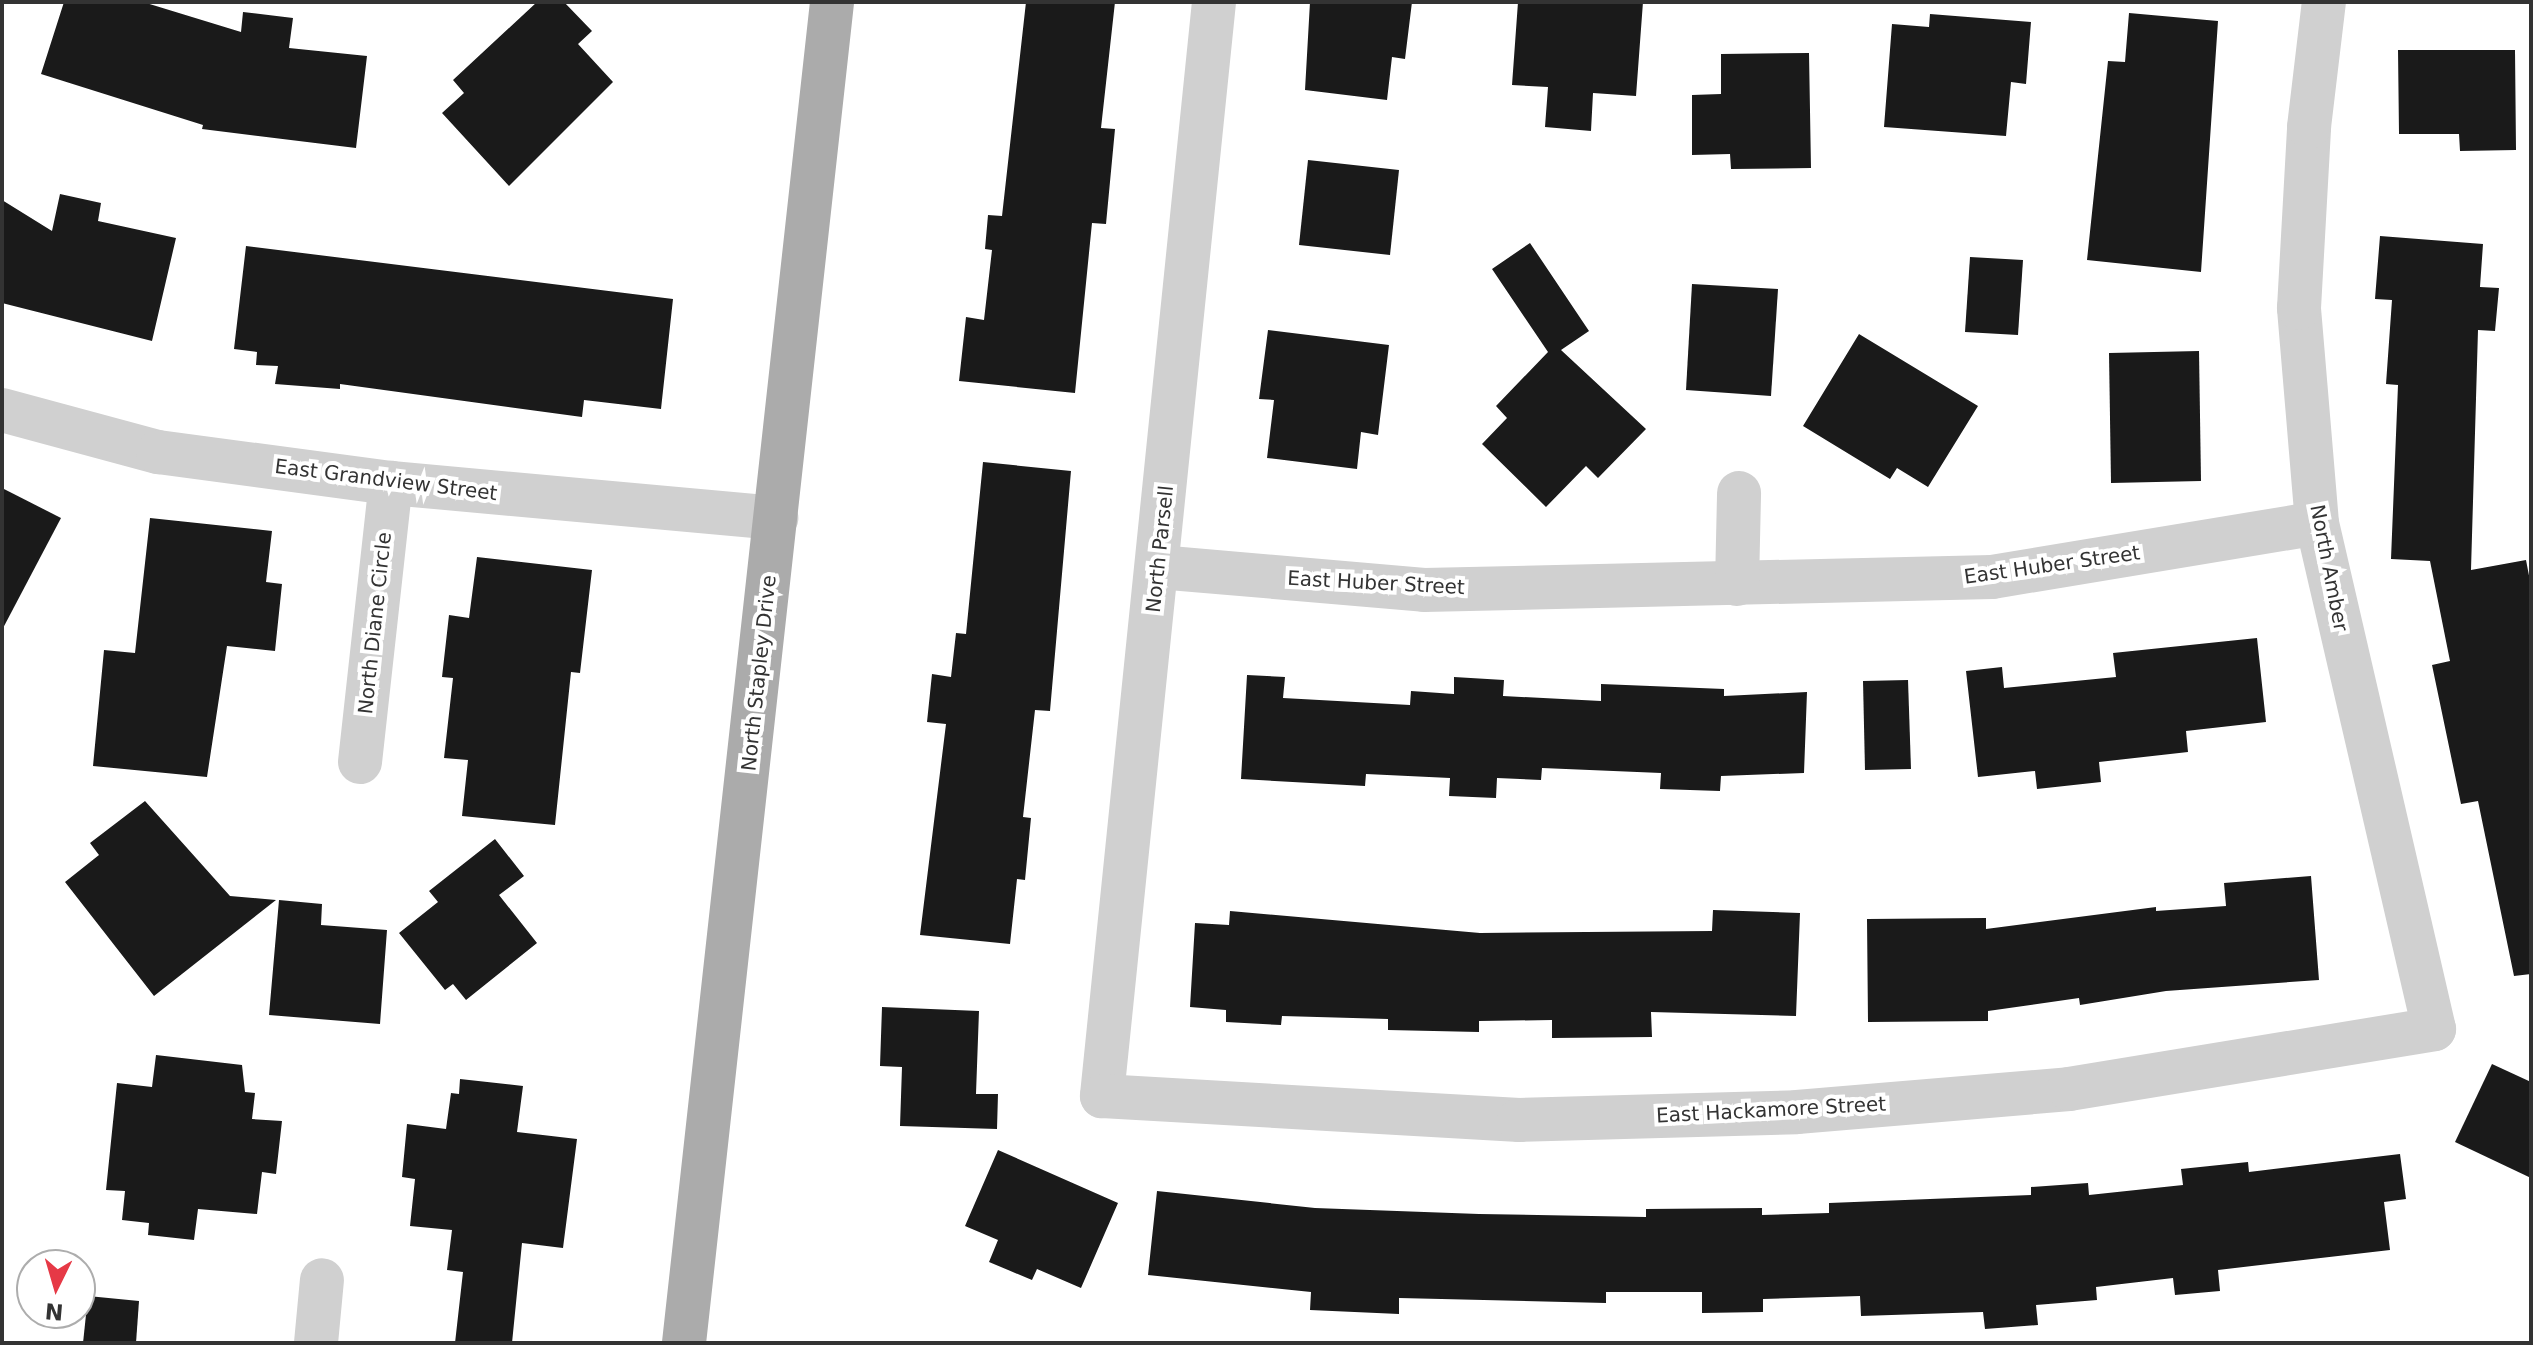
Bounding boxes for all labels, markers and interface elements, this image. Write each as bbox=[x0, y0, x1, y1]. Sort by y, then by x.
street label: East Grandview Street bbox=[273, 454, 499, 506]
street label: North Parsell bbox=[1141, 484, 1179, 614]
street label: North Amber bbox=[2305, 503, 2353, 633]
street label: North Diane Circle bbox=[354, 531, 396, 715]
street label: East Huber Street bbox=[1962, 541, 2142, 589]
street label: East Huber Street bbox=[1287, 566, 1465, 600]
street label: North Stapley Drive bbox=[737, 574, 781, 772]
street label: East Hackamore Street bbox=[1655, 1092, 1887, 1128]
north arrow bbox=[16, 1249, 96, 1329]
text: N bbox=[44, 1298, 64, 1325]

